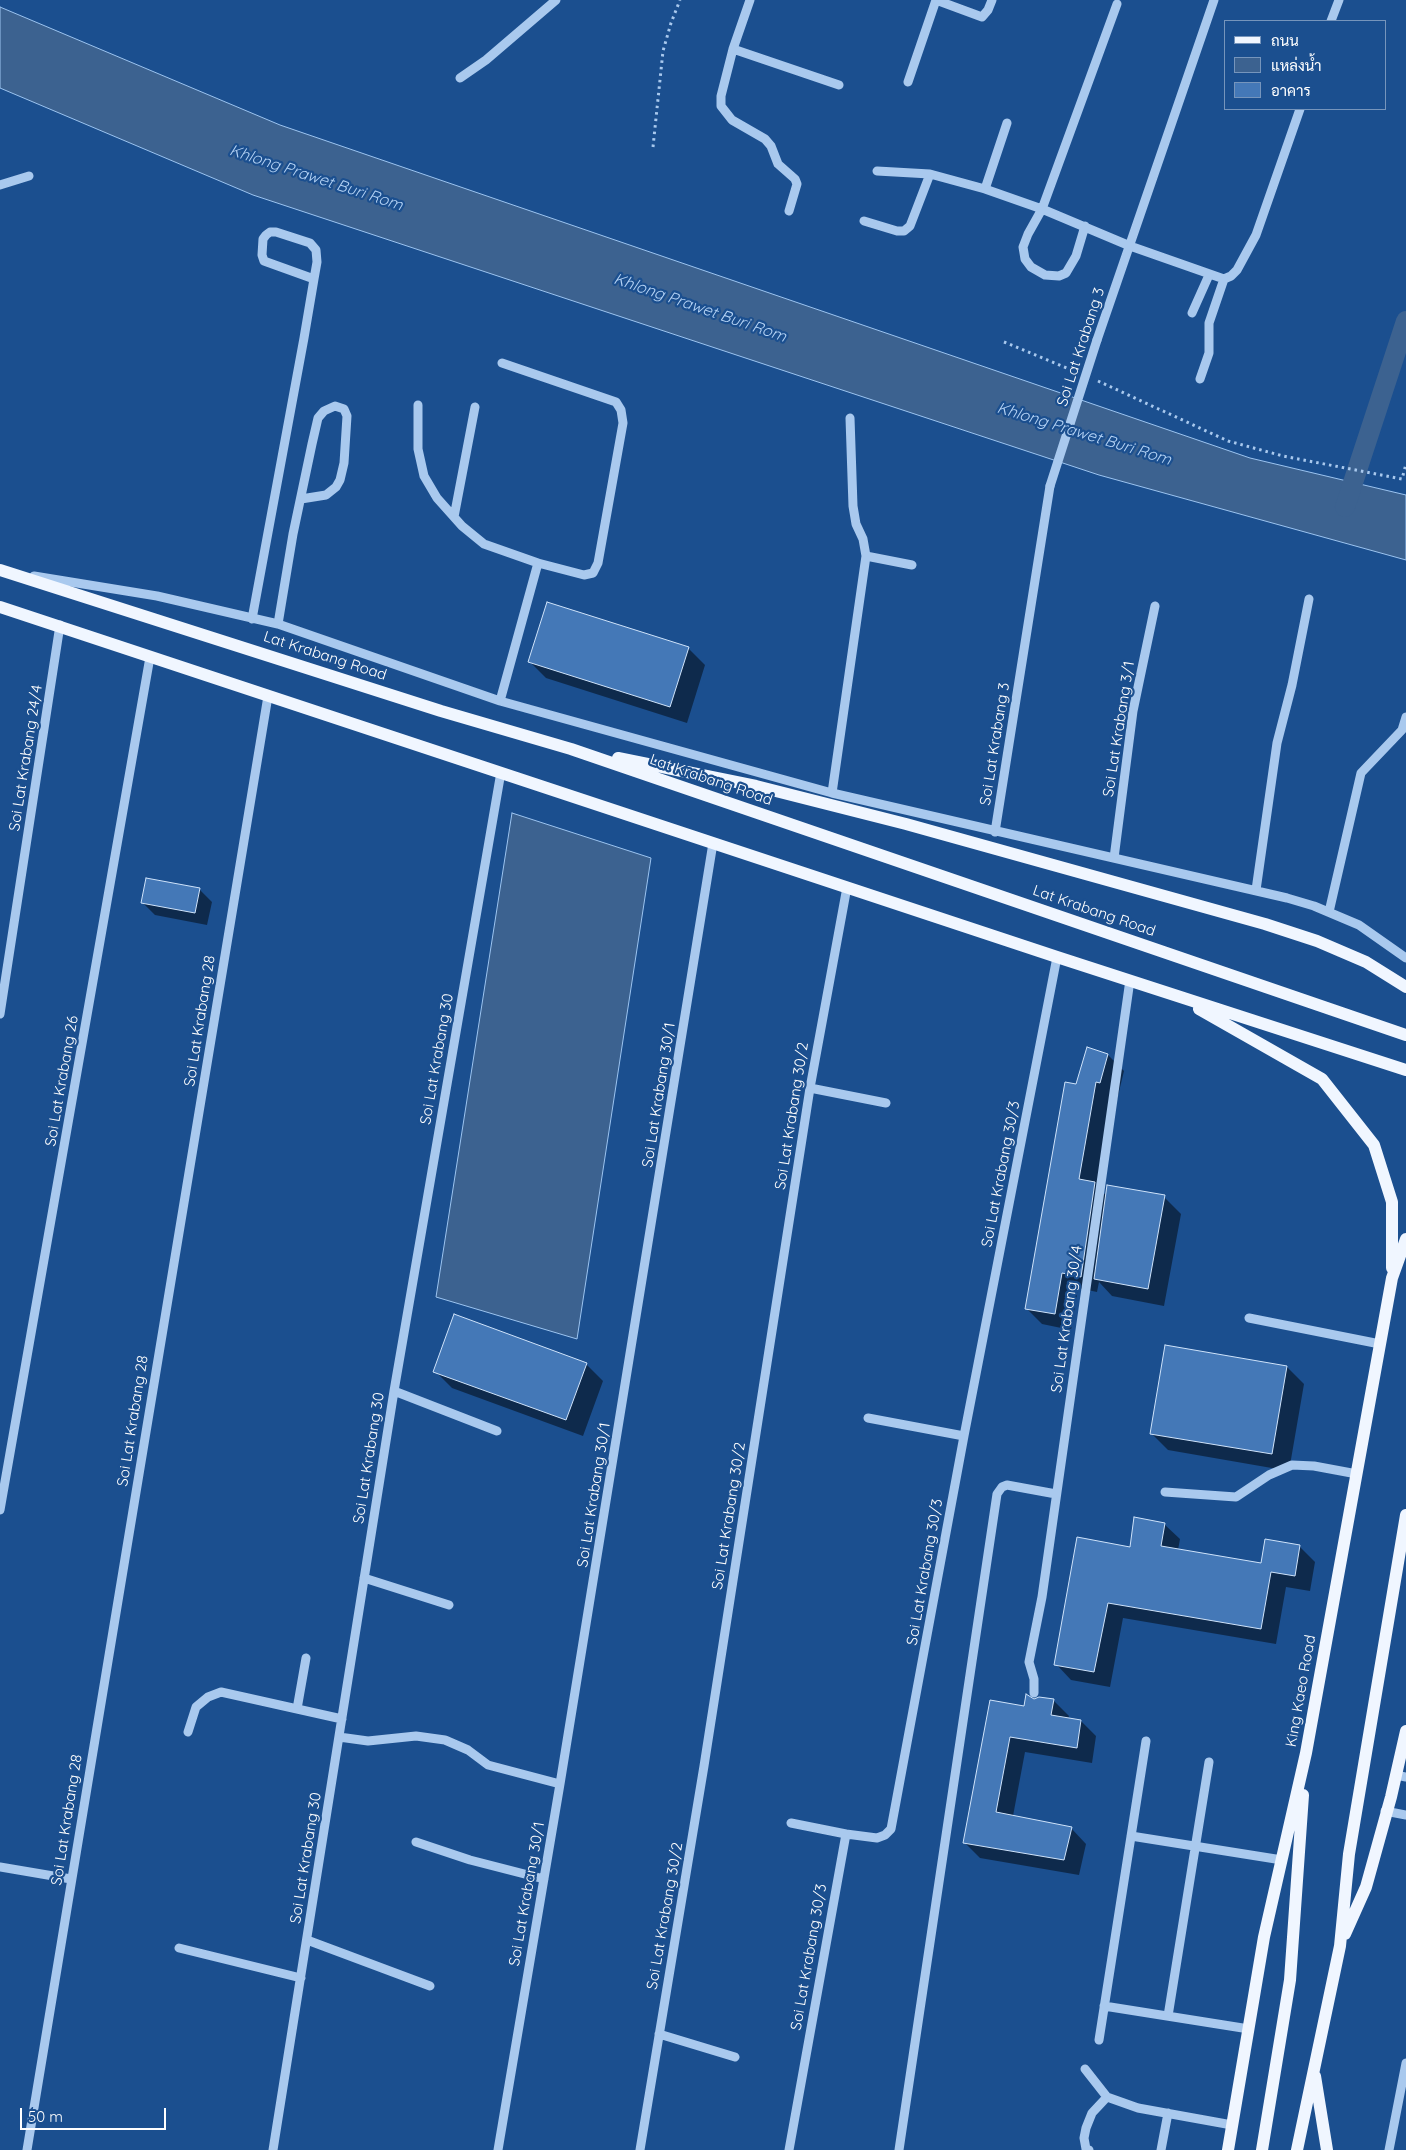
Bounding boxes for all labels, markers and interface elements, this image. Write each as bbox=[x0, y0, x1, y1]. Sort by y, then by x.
legend bbox=[1224, 20, 1386, 110]
text: ถนน bbox=[1271, 31, 1299, 50]
text: แหล่งน้ำ bbox=[1271, 56, 1322, 75]
text: อาคาร bbox=[1271, 81, 1311, 100]
water label: Khlong Prawet Buri Rom bbox=[227, 141, 405, 215]
water label: Khlong Prawet Buri Rom bbox=[611, 269, 789, 347]
street label: Soi Lat Krabang 3 bbox=[1053, 285, 1109, 409]
water label: Khlong Prawet Buri Rom bbox=[995, 398, 1173, 470]
street label: Lat Krabang Road bbox=[261, 628, 389, 684]
street label: Soi Lat Krabang 3/1 bbox=[1099, 660, 1139, 798]
street label: Soi Lat Krabang 3 bbox=[976, 681, 1014, 807]
street label: Soi Lat Krabang 24/4 bbox=[6, 684, 46, 832]
street label: Lat Krabang Road bbox=[647, 751, 775, 809]
street label: Lat Krabang Road bbox=[1030, 882, 1158, 940]
street label: Soi Lat Krabang 28 bbox=[181, 954, 219, 1088]
street label: Soi Lat Krabang 30 bbox=[417, 992, 457, 1126]
street label: Soi Lat Krabang 26 bbox=[42, 1014, 82, 1148]
street label: Soi Lat Krabang 30/1 bbox=[639, 1021, 679, 1169]
street label: Soi Lat Krabang 30/2 bbox=[771, 1041, 813, 1191]
street label: Soi Lat Krabang 30/3 bbox=[978, 1099, 1024, 1249]
street label: Soi Lat Krabang 30/4 bbox=[1048, 1244, 1086, 1394]
street label: Soi Lat Krabang 28 bbox=[114, 1354, 152, 1488]
street label: Soi Lat Krabang 30 bbox=[350, 1391, 388, 1525]
street label: Soi Lat Krabang 30/1 bbox=[574, 1421, 614, 1569]
street label: Soi Lat Krabang 30/2 bbox=[708, 1441, 750, 1591]
street label: Soi Lat Krabang 30/3 bbox=[903, 1497, 947, 1647]
street label: King Kaeo Road bbox=[1282, 1634, 1320, 1748]
street label: Soi Lat Krabang 28 bbox=[48, 1753, 86, 1887]
street label: Soi Lat Krabang 30 bbox=[287, 1791, 325, 1925]
street label: Soi Lat Krabang 30/1 bbox=[505, 1820, 549, 1968]
street label: Soi Lat Krabang 30/2 bbox=[643, 1841, 687, 1991]
street label: Soi Lat Krabang 30/3 bbox=[787, 1882, 831, 2032]
scale bar bbox=[22, 2098, 169, 2130]
text: 50 m bbox=[28, 2107, 63, 2126]

